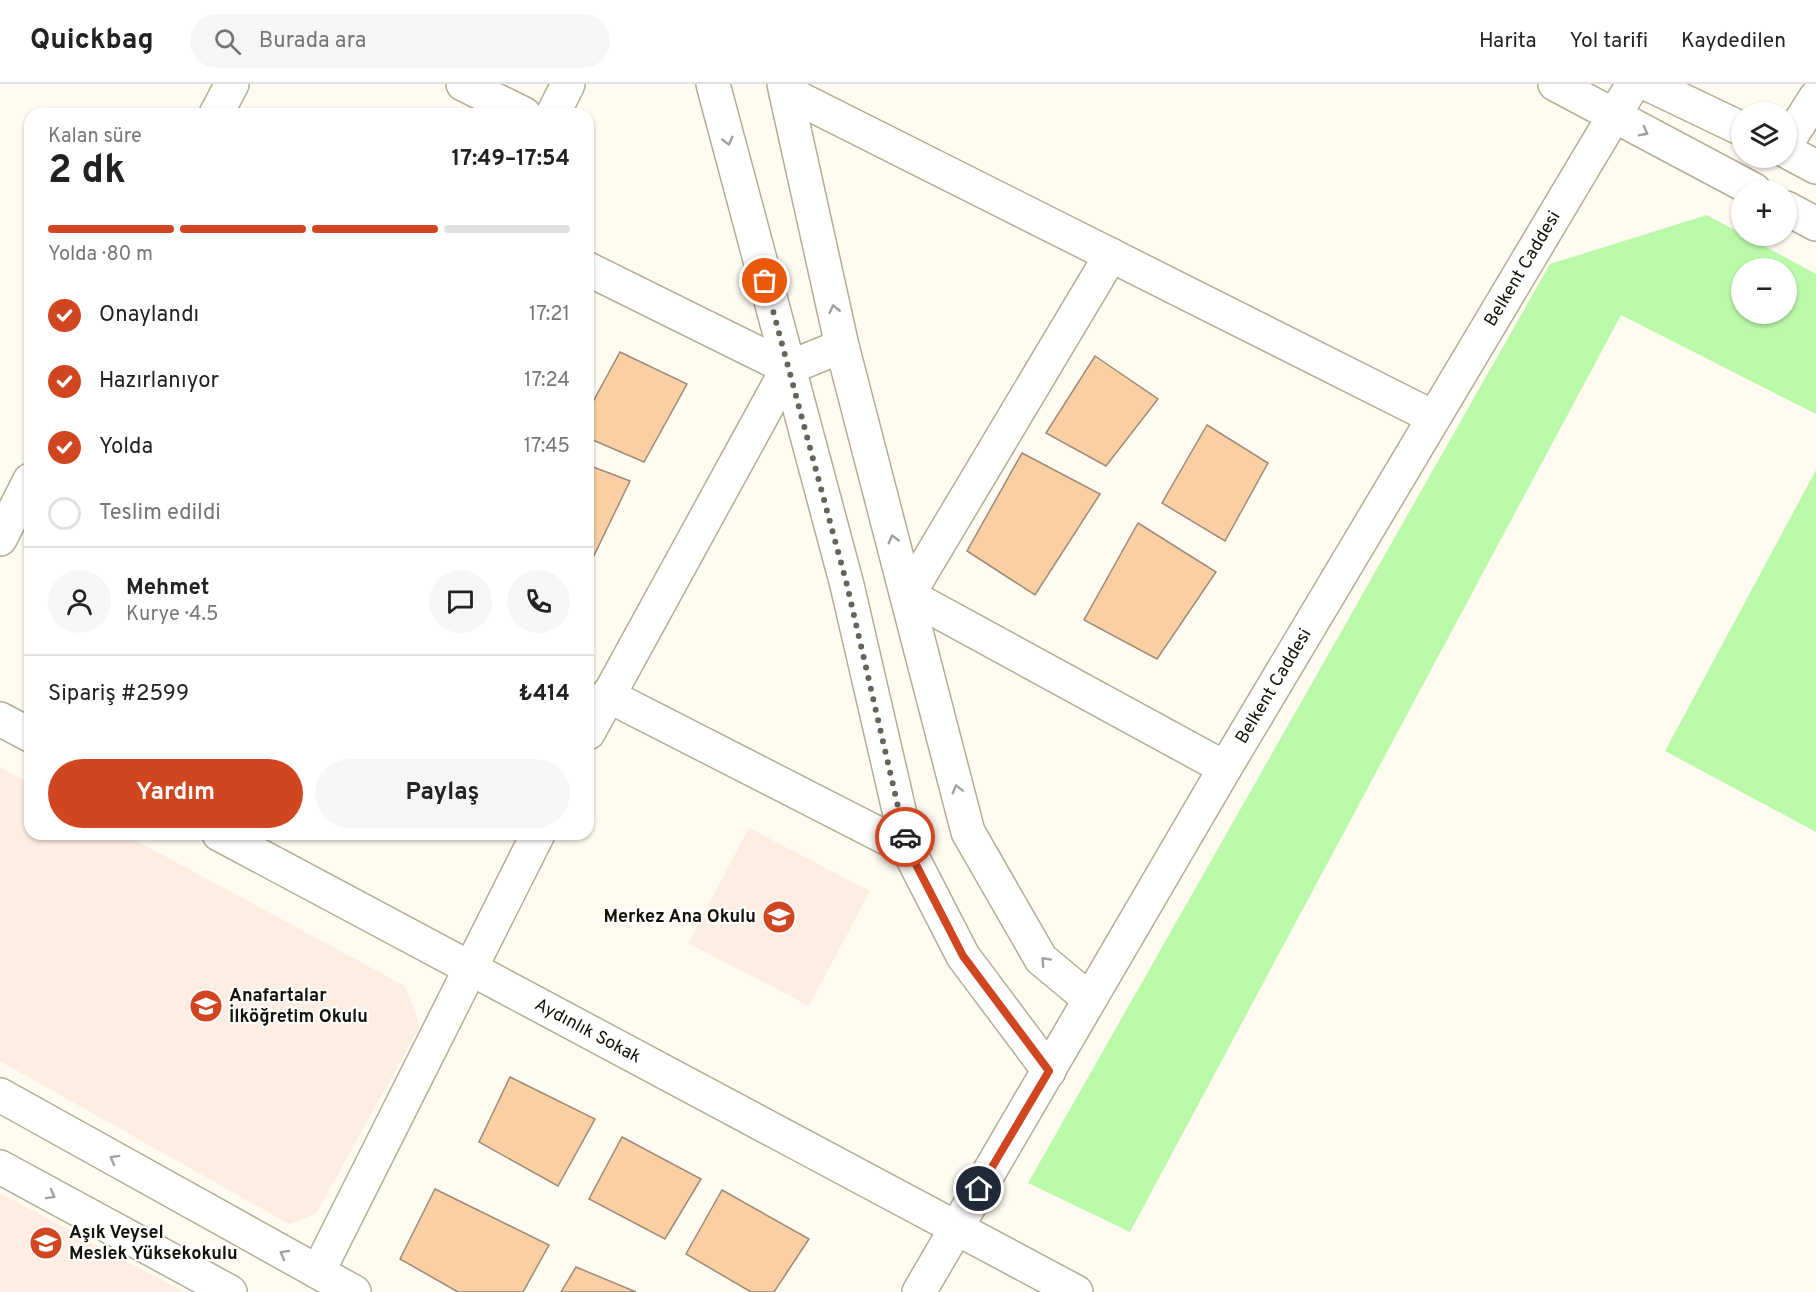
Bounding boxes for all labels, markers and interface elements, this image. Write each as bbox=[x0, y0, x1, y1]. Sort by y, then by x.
search box bbox=[190, 14, 610, 68]
text: Quickbag bbox=[30, 23, 154, 59]
icon: search bbox=[211, 25, 244, 58]
text: Burada ara bbox=[259, 28, 366, 55]
text: Harita bbox=[1479, 28, 1537, 55]
text: Yol tarifi bbox=[1570, 28, 1648, 55]
text: Kaydedilen bbox=[1681, 28, 1786, 55]
map controls bbox=[1731, 102, 1797, 324]
button: layers bbox=[1731, 102, 1797, 168]
text: Kalan süre bbox=[48, 124, 142, 150]
one-way arrow bbox=[1637, 125, 1648, 136]
one-way arrow bbox=[721, 135, 733, 145]
text: 17:49–17:54 bbox=[451, 146, 570, 173]
text: 2 dk bbox=[48, 148, 126, 197]
button: + bbox=[1731, 180, 1797, 246]
street label: Belkent Caddesi bbox=[1479, 207, 1566, 331]
text: Yolda · 80 m bbox=[48, 242, 153, 268]
pin bbox=[739, 255, 790, 306]
button: − bbox=[1731, 258, 1797, 324]
icon: bag bbox=[748, 264, 781, 297]
icon: check bbox=[48, 299, 81, 332]
text: Onaylandı bbox=[99, 302, 199, 329]
text: 17:21 bbox=[529, 302, 570, 328]
one-way arrow bbox=[828, 304, 841, 314]
icon: check bbox=[48, 365, 81, 398]
text: Hazırlanıyor bbox=[99, 368, 219, 395]
text: 17:24 bbox=[524, 368, 570, 394]
icon: check bbox=[48, 431, 81, 464]
text: Yolda bbox=[99, 434, 153, 461]
text: 17:45 bbox=[524, 434, 570, 460]
text: Teslim edildi bbox=[99, 500, 221, 527]
one-way arrow bbox=[888, 534, 901, 544]
button: person bbox=[48, 570, 111, 633]
button: chat bbox=[429, 570, 492, 633]
button: phone bbox=[507, 570, 570, 633]
text: Mehmet bbox=[126, 575, 209, 602]
text: Kurye · 4.5 bbox=[126, 602, 218, 628]
street label: Belkent Caddesi bbox=[1230, 624, 1317, 748]
text: Sipariş #2599 bbox=[48, 681, 189, 708]
text: ₺414 bbox=[518, 681, 570, 708]
button: Yardım bbox=[48, 759, 303, 828]
button: Paylaş bbox=[315, 759, 570, 828]
one-way arrow bbox=[952, 784, 965, 794]
courier bbox=[875, 807, 935, 867]
icon: car bbox=[889, 821, 922, 854]
school or university icon: Merkez Ana Okulu bbox=[761, 899, 797, 935]
place label: Merkez Ana Okulu bbox=[603, 906, 756, 929]
one-way arrow bbox=[1041, 957, 1052, 968]
place label: Anafartalar İlköğretim Okulu bbox=[229, 985, 368, 1029]
school or university icon: Anafartalar İlköğretim Okulu bbox=[188, 988, 224, 1024]
street label: Aydınlık Sokak bbox=[530, 993, 645, 1069]
one-way arrow bbox=[110, 1155, 120, 1166]
pin bbox=[953, 1163, 1004, 1214]
icon: home bbox=[962, 1172, 995, 1205]
one-way arrow bbox=[45, 1188, 56, 1199]
place label: Aşık Veysel Meslek Yüksekokulu bbox=[69, 1222, 238, 1266]
school or university icon: Aşık Veysel Meslek Yüksekokulu bbox=[28, 1225, 64, 1261]
one-way arrow bbox=[280, 1250, 291, 1261]

